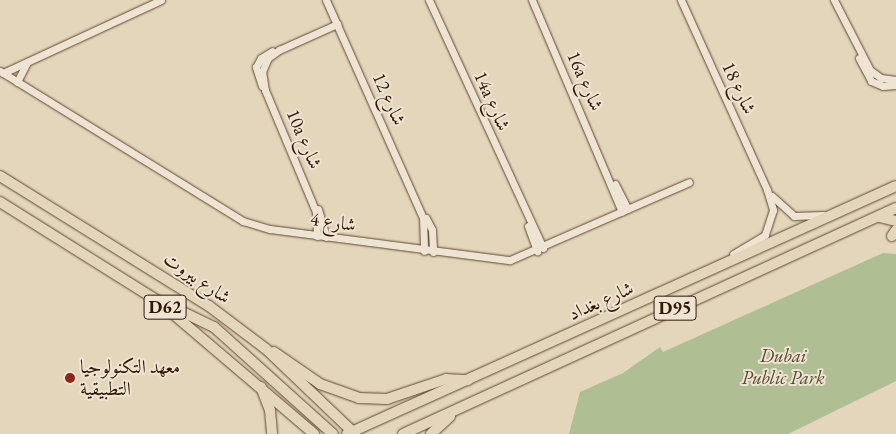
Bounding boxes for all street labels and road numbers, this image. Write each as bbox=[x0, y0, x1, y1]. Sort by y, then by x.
street label: 16a شارع bbox=[562, 48, 608, 114]
street label: شارع 18 bbox=[717, 58, 761, 118]
street label: 14a شارع bbox=[469, 68, 515, 134]
street label: شارع 12 bbox=[367, 69, 411, 129]
street label: 10a شارع bbox=[281, 106, 327, 172]
street label: شارع 4 bbox=[309, 208, 357, 236]
street label: شارع بيروت bbox=[159, 247, 235, 309]
street label: شارع بغداد bbox=[565, 277, 637, 325]
road number: D62 bbox=[142, 292, 188, 322]
road number: D95 bbox=[652, 292, 698, 324]

